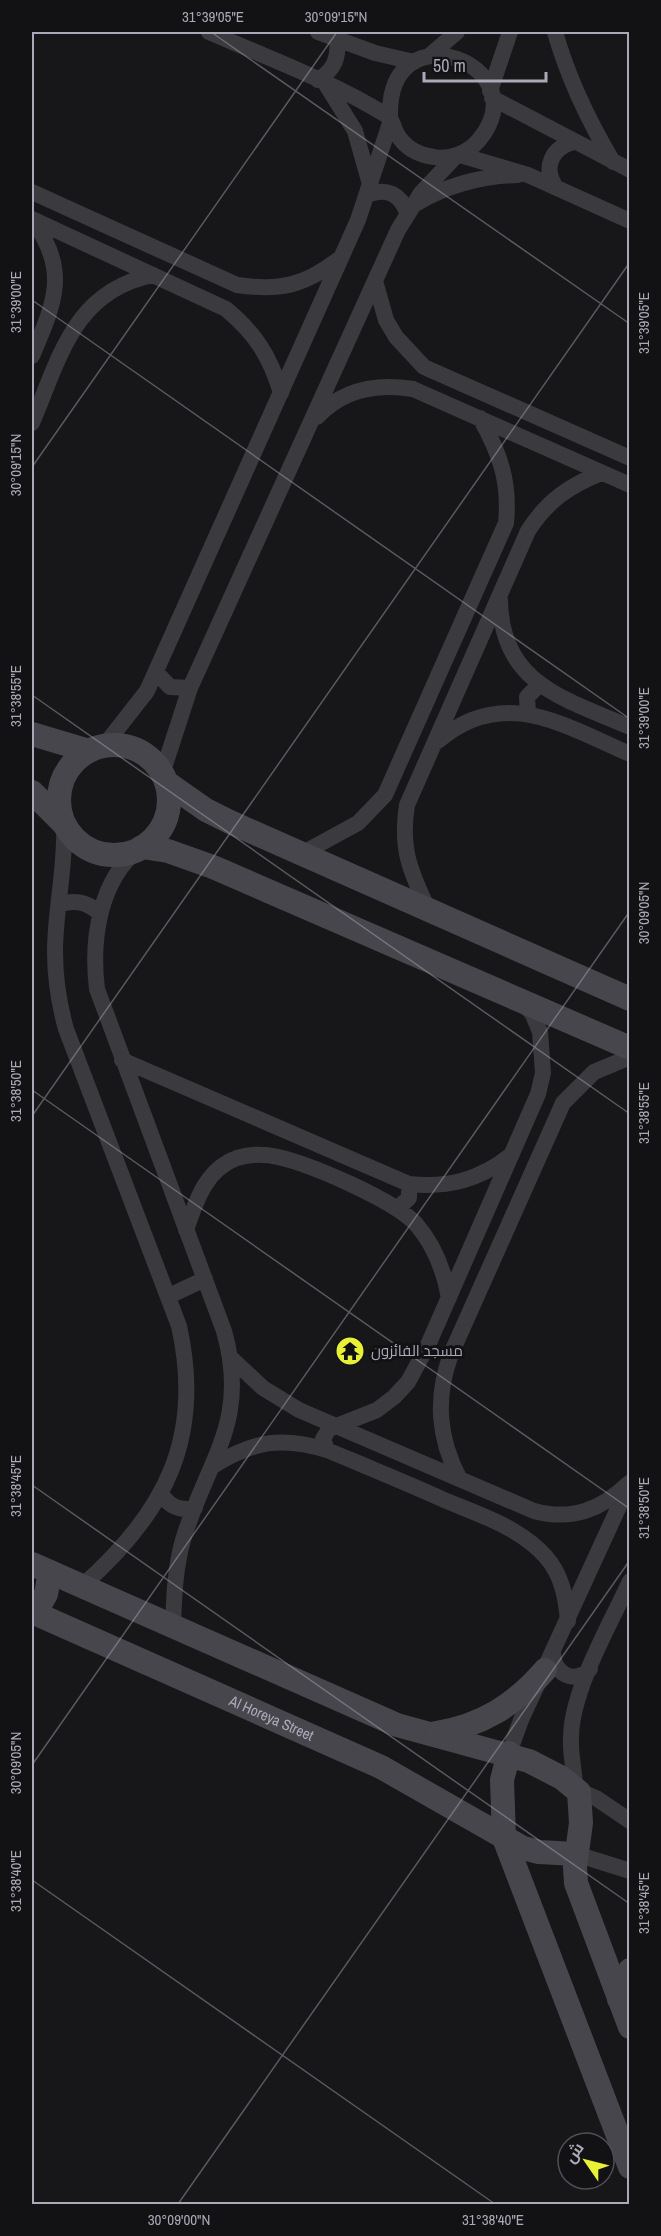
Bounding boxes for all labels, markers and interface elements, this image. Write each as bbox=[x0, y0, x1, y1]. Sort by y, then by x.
text: 31°39'05"E bbox=[182, 6, 244, 27]
text: 30°09'15"N bbox=[305, 6, 367, 27]
scale bar bbox=[424, 45, 546, 83]
text: 50 m bbox=[433, 53, 466, 78]
text: 31°39'00"E bbox=[5, 271, 26, 333]
text: 31°39'05"E bbox=[633, 292, 654, 354]
text: 30°09'15"N bbox=[5, 434, 26, 496]
text: 31°38'55"E bbox=[5, 665, 26, 727]
text: 31°39'00"E bbox=[633, 687, 654, 749]
text: 30°09'05"N bbox=[633, 882, 654, 944]
text: 31°38'50"E bbox=[5, 1060, 26, 1122]
text: 31°38'55"E bbox=[633, 1082, 654, 1144]
temple icon: مسجد الفائزون bbox=[334, 1335, 366, 1367]
place label: مسجد الفائزون bbox=[371, 1340, 463, 1361]
text: 31°38'45"E bbox=[5, 1455, 26, 1517]
text: 31°38'50"E bbox=[633, 1477, 654, 1539]
street label: Al Horeya Street bbox=[225, 1690, 318, 1746]
text: 30°09'05"N bbox=[5, 1732, 26, 1794]
text: 31°38'40"E bbox=[5, 1850, 26, 1912]
text: 31°38'45"E bbox=[633, 1872, 654, 1934]
north arrow bbox=[556, 2131, 616, 2191]
text: ش bbox=[559, 2138, 589, 2167]
text: 30°09'00"N bbox=[148, 2209, 210, 2230]
text: 31°38'40"E bbox=[462, 2209, 524, 2230]

